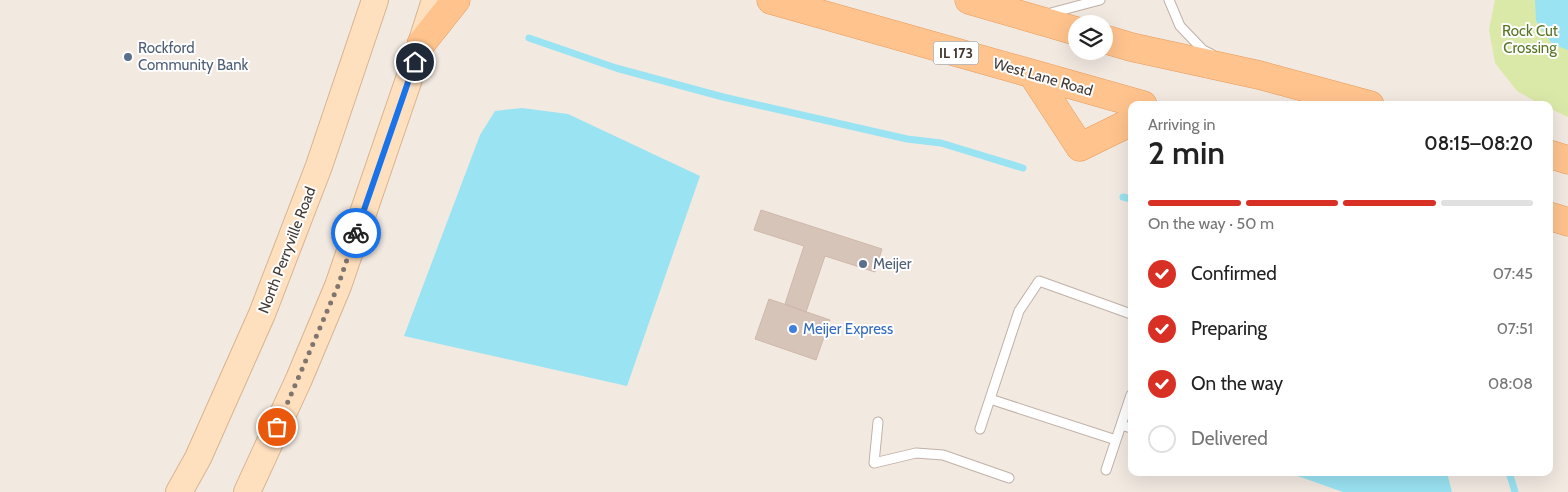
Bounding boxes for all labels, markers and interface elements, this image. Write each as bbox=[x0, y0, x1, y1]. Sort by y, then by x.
map controls bbox=[1068, 15, 1113, 60]
button: layers bbox=[1068, 15, 1113, 60]
park label: Rock Cut Crossing bbox=[1502, 22, 1558, 57]
place label: Rockford Community Bank bbox=[138, 39, 249, 74]
pin bbox=[394, 41, 436, 83]
road number: IL 173 bbox=[934, 42, 978, 64]
icon: home bbox=[401, 48, 429, 76]
marker: Rockford Community Bank bbox=[122, 51, 134, 63]
street label: West Lane Road bbox=[991, 54, 1095, 100]
text: Arriving in bbox=[1148, 115, 1215, 134]
text: 08:15–08:20 bbox=[1424, 132, 1533, 155]
text: 2 min bbox=[1148, 133, 1225, 172]
street label: North Perryville Road bbox=[255, 184, 319, 316]
courier bbox=[331, 208, 381, 258]
text: On the way · 50 m bbox=[1148, 214, 1274, 233]
icon: bike bbox=[342, 219, 370, 247]
place label: Meijer bbox=[873, 255, 912, 273]
marker: Meijer bbox=[857, 258, 869, 270]
icon: check bbox=[1148, 260, 1176, 288]
text: Confirmed bbox=[1191, 262, 1277, 285]
text: 07:45 bbox=[1493, 264, 1533, 283]
icon: check bbox=[1148, 315, 1176, 343]
text: Preparing bbox=[1191, 317, 1267, 340]
text: 07:51 bbox=[1497, 319, 1533, 338]
place label: Meijer Express bbox=[803, 320, 893, 338]
marker: Meijer Express bbox=[787, 323, 799, 335]
icon: check bbox=[1148, 370, 1176, 398]
text: On the way bbox=[1191, 372, 1283, 395]
text: 08:08 bbox=[1488, 374, 1533, 393]
pin bbox=[256, 406, 298, 448]
icon: bag bbox=[263, 413, 291, 441]
text: Delivered bbox=[1191, 427, 1268, 450]

